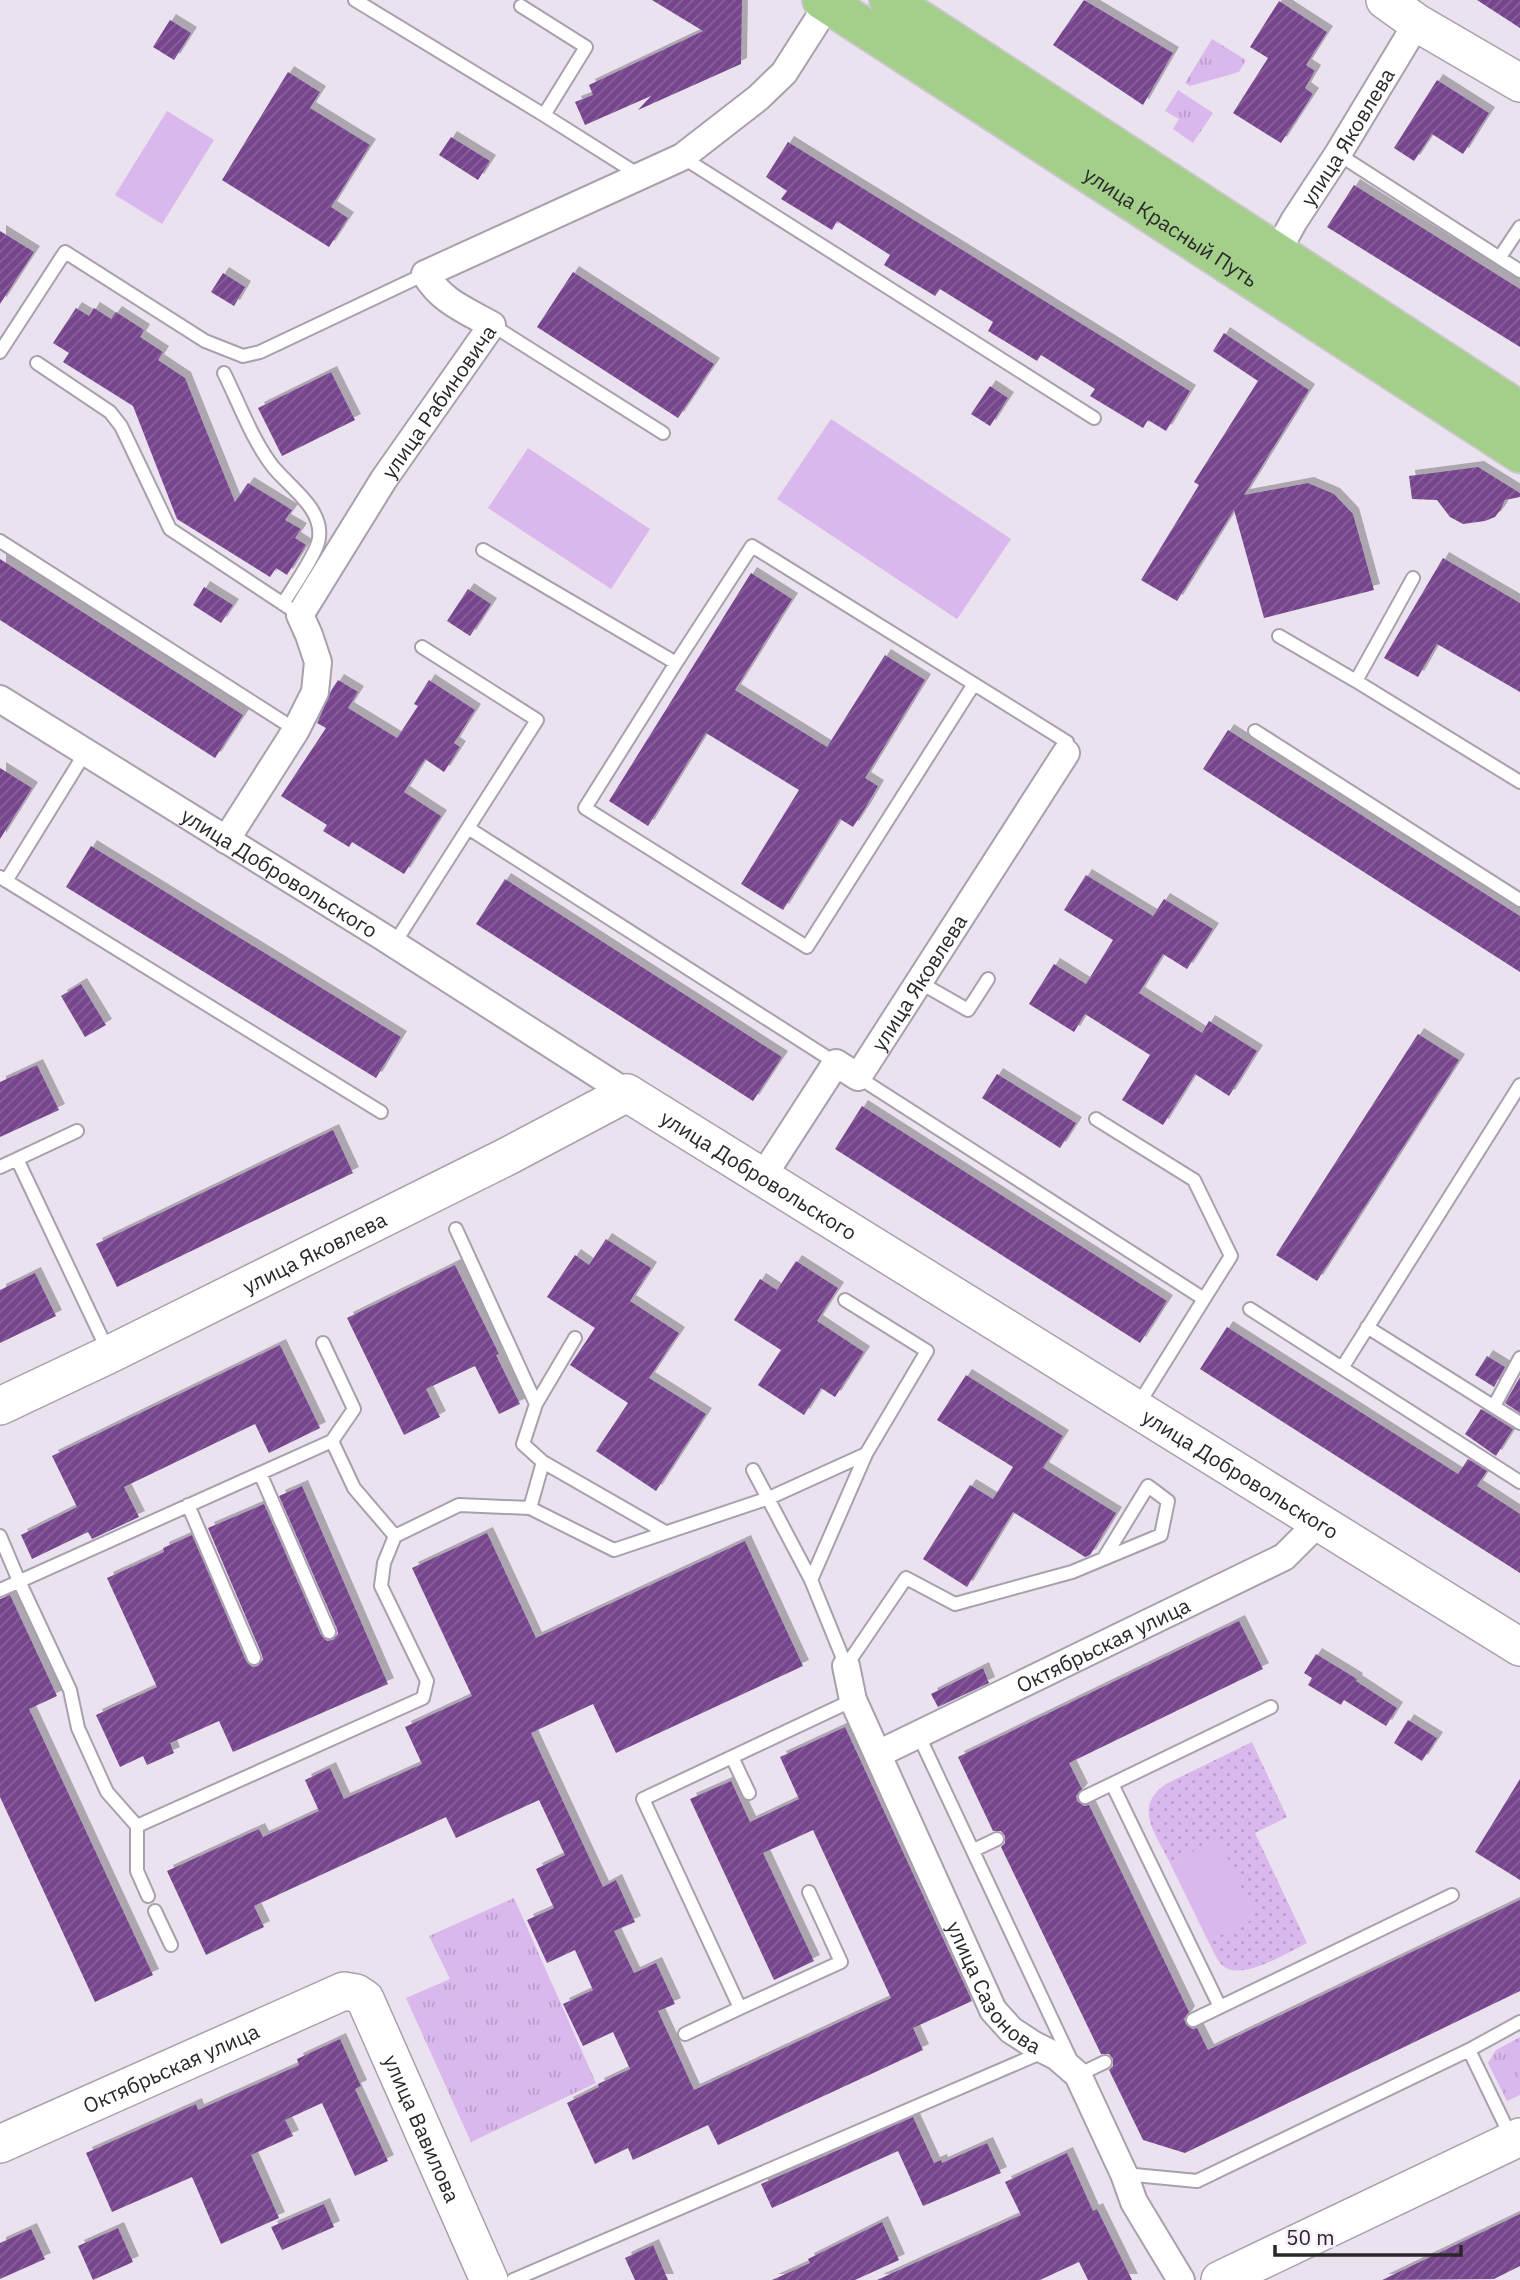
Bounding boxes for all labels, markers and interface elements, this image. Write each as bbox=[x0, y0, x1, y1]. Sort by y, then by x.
street label: улица Яковлева bbox=[1294, 63, 1401, 211]
street label: улица Красный Путь bbox=[1079, 160, 1263, 293]
street label: улица Рабиновича bbox=[375, 319, 502, 484]
street label: улица Добровольского bbox=[176, 801, 383, 944]
street label: улица Яковлева bbox=[864, 909, 973, 1056]
street label: улица Добровольского bbox=[655, 1103, 862, 1246]
street label: улица Яковлева bbox=[238, 1205, 391, 1300]
street label: улица Добровольского bbox=[1137, 1402, 1344, 1545]
street label: Октябрьская улица bbox=[1011, 1591, 1194, 1699]
street label: улица Сазонова bbox=[941, 1917, 1046, 2060]
street label: Октябрьская улица bbox=[78, 2017, 263, 2119]
street label: улица Вавилова bbox=[377, 2050, 467, 2207]
scale bar bbox=[1275, 2214, 1460, 2258]
text: 50 m bbox=[1286, 2223, 1335, 2251]

